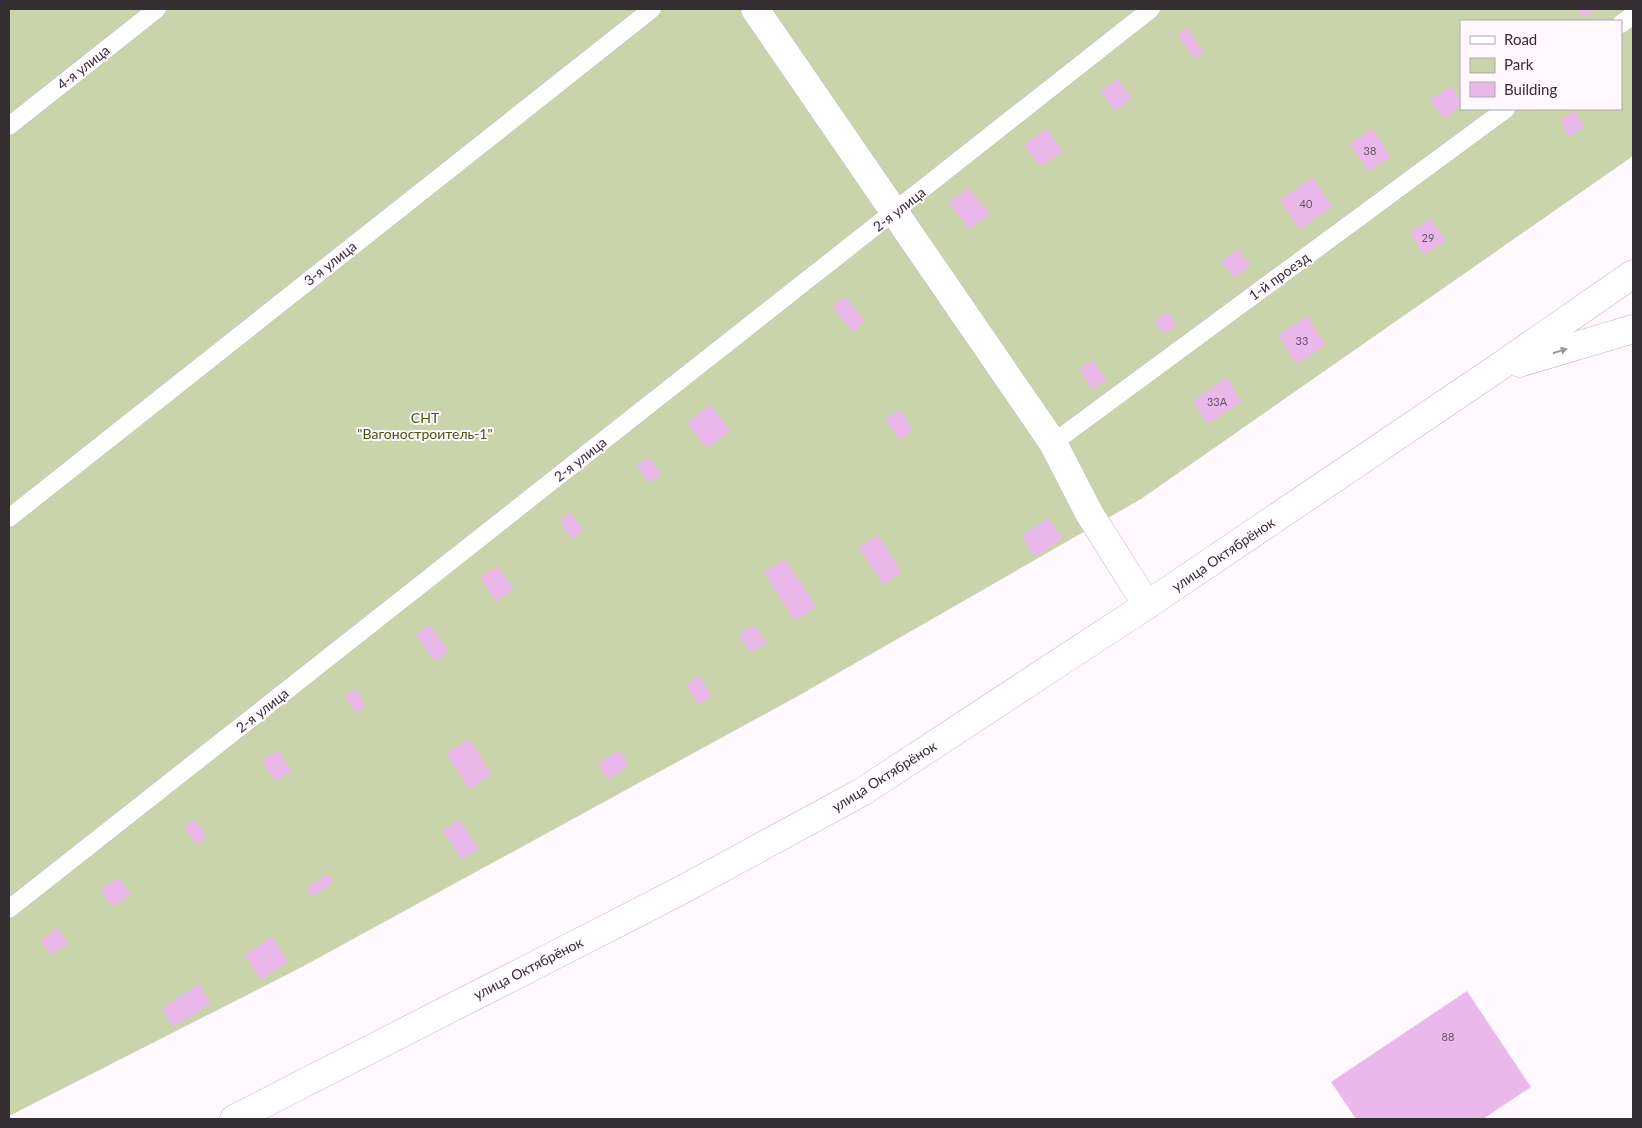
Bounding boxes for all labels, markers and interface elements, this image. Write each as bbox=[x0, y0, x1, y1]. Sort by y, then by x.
legend bbox=[1460, 20, 1622, 110]
text: Road bbox=[1504, 30, 1537, 48]
street label: 4-я улица bbox=[53, 41, 113, 93]
text: Park bbox=[1504, 55, 1534, 73]
text: Building bbox=[1504, 80, 1557, 98]
house number: 38 bbox=[1364, 144, 1376, 157]
street label: 2-я улица bbox=[869, 183, 929, 235]
house number: 40 bbox=[1300, 197, 1313, 210]
house number: 29 bbox=[1422, 231, 1434, 244]
street label: 3-я улица bbox=[300, 237, 360, 289]
street label: 1-й проезд bbox=[1245, 248, 1313, 304]
house number: 33 bbox=[1296, 334, 1308, 347]
one-way arrow bbox=[1553, 346, 1568, 354]
house number: 33А bbox=[1207, 395, 1228, 408]
park label: СНТ "Вагоностроитель-1" bbox=[357, 409, 493, 442]
street label: 2-я улица bbox=[550, 433, 610, 485]
street label: улица Октябрёнок bbox=[1168, 513, 1278, 595]
street label: 2-я улица bbox=[232, 684, 292, 736]
street label: улица Октябрёнок bbox=[828, 737, 940, 815]
street label: улица Октябрёнок bbox=[471, 933, 586, 1003]
house number: 88 bbox=[1442, 1030, 1454, 1043]

